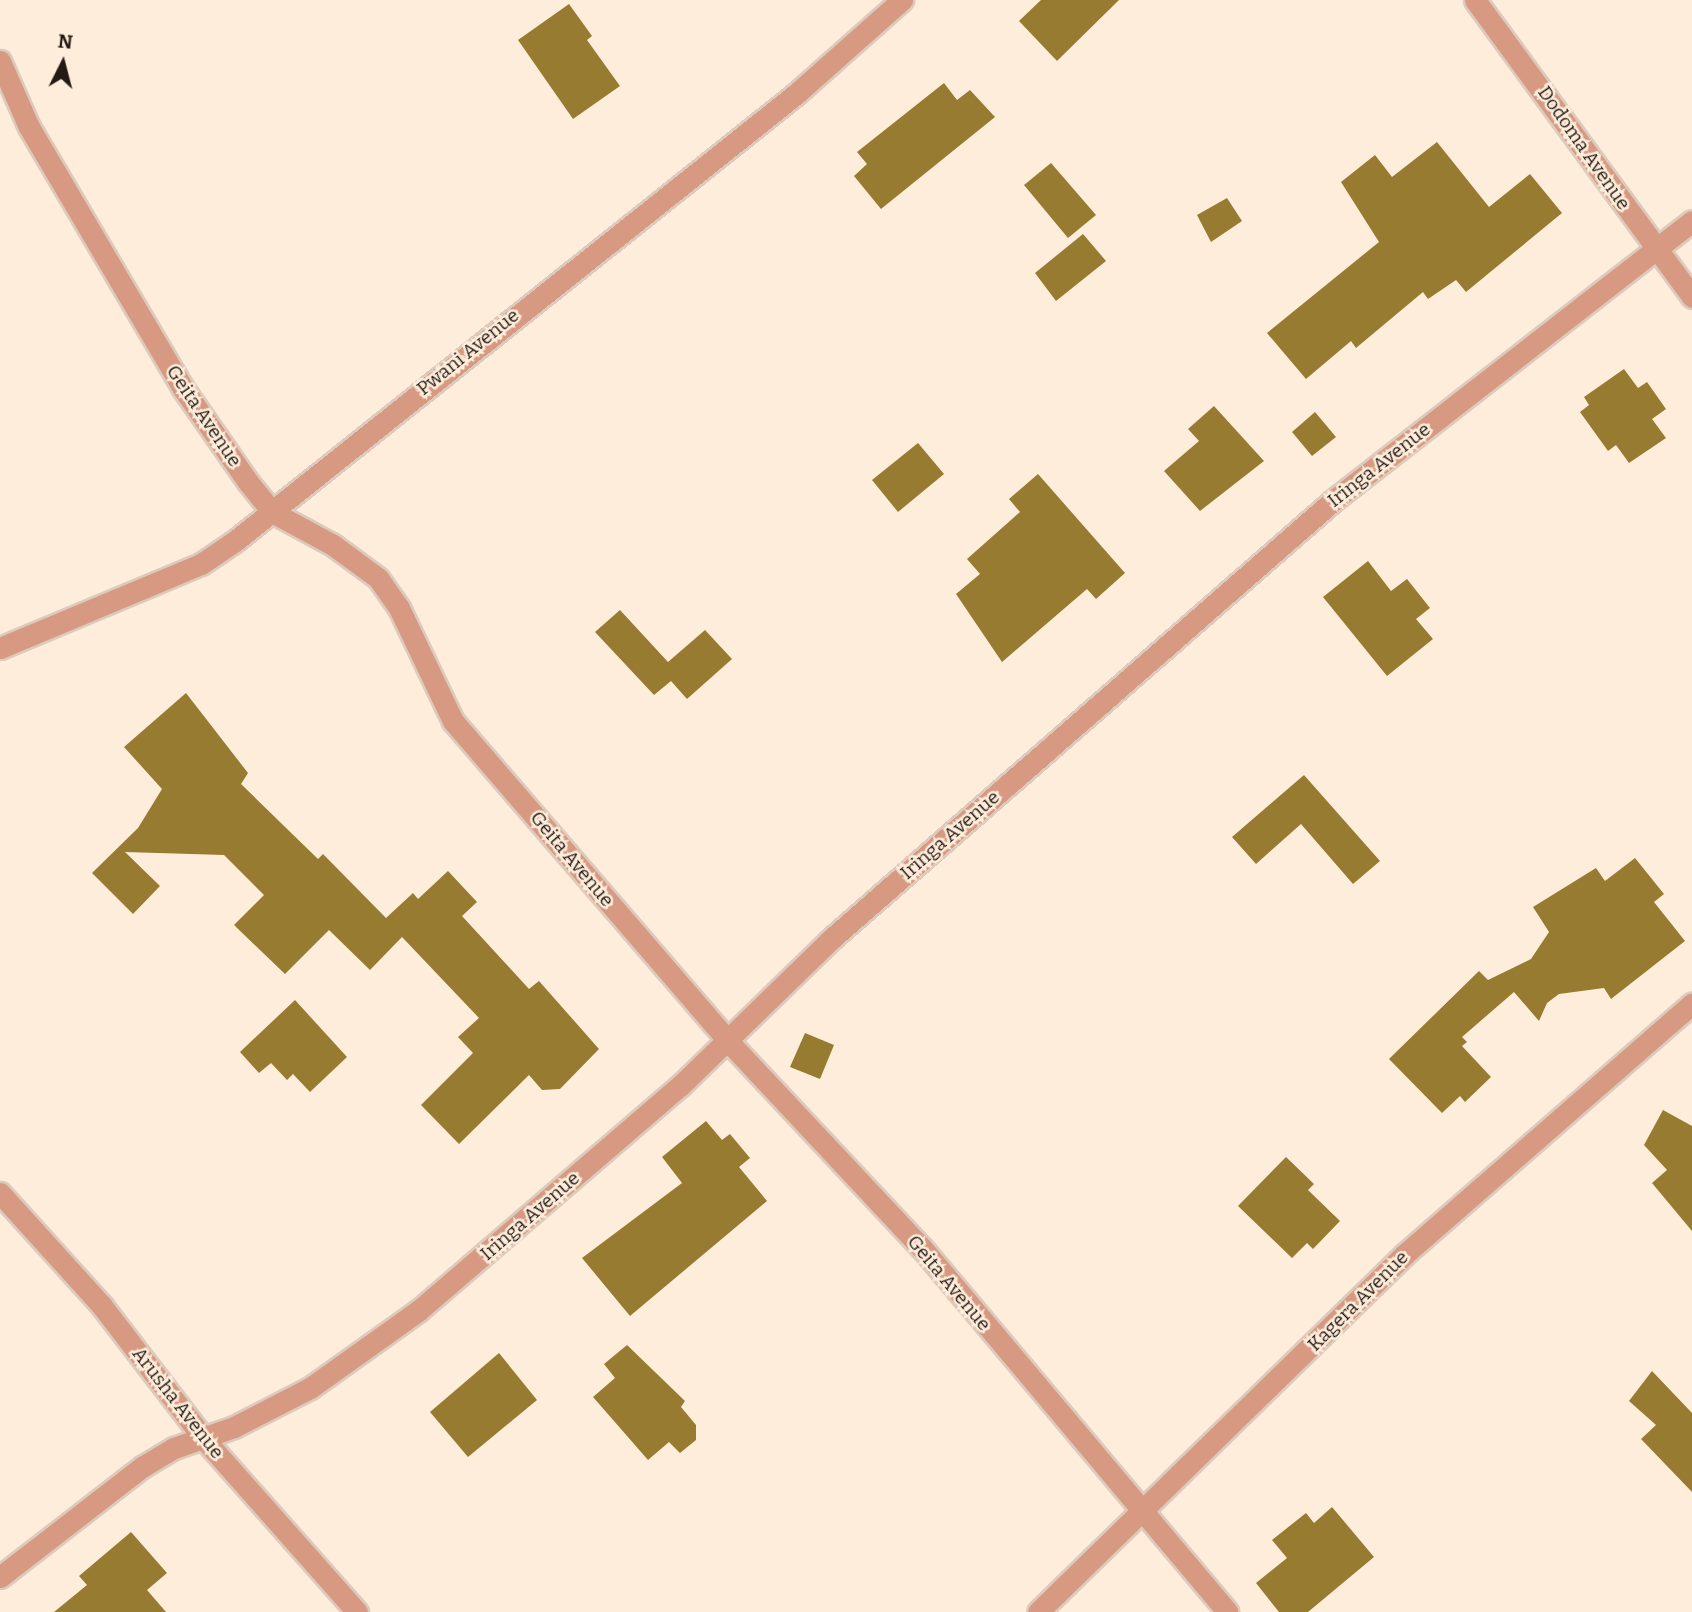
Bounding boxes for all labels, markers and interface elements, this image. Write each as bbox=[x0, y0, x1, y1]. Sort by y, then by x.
north arrow bbox=[28, 28, 98, 98]
text: N bbox=[57, 29, 74, 54]
street label: Dodoma Avenue bbox=[1533, 82, 1635, 214]
street label: Pwani Avenue bbox=[412, 304, 524, 400]
street label: Geita Avenue bbox=[162, 361, 246, 471]
street label: Iringa Avenue bbox=[1323, 418, 1435, 512]
street label: Iringa Avenue bbox=[896, 786, 1004, 884]
street label: Geita Avenue bbox=[525, 807, 619, 911]
street label: Iringa Avenue bbox=[476, 1167, 584, 1265]
street label: Geita Avenue bbox=[902, 1231, 996, 1335]
street label: Kagera Avenue bbox=[1303, 1246, 1413, 1356]
street label: Arusha Avenue bbox=[127, 1343, 229, 1463]

